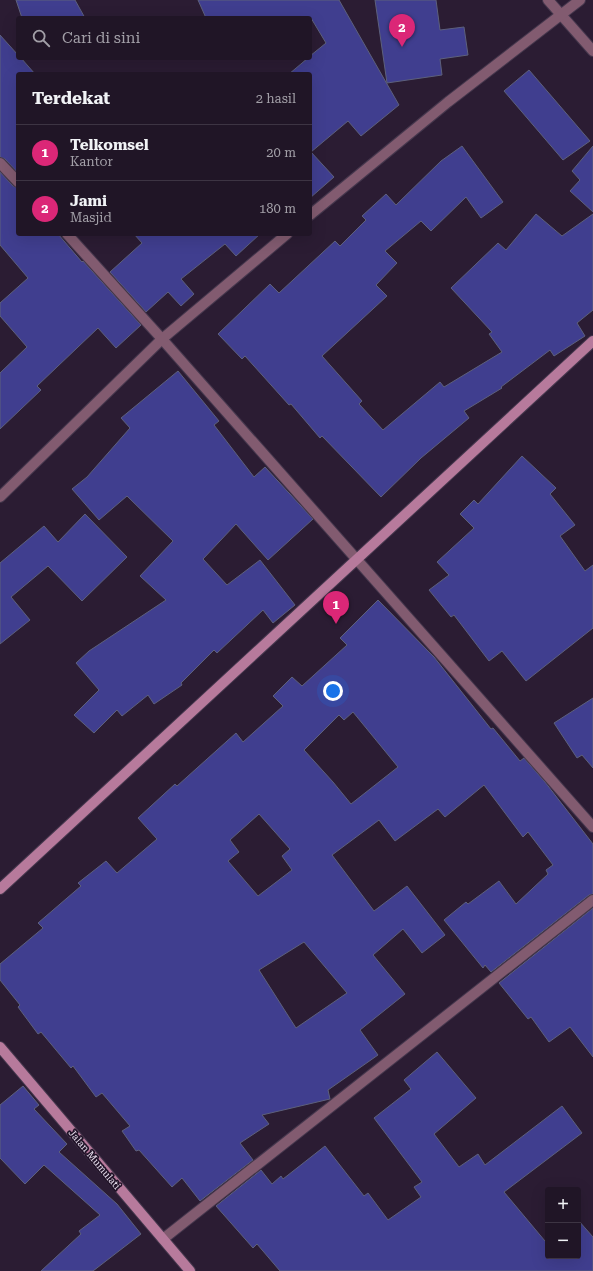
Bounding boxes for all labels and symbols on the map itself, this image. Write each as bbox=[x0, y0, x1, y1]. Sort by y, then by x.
pin: 2 bbox=[389, 14, 415, 47]
pin: 1 bbox=[323, 591, 349, 624]
your location bbox=[323, 681, 343, 701]
street label: Jalan Mumulati bbox=[66, 1127, 123, 1191]

